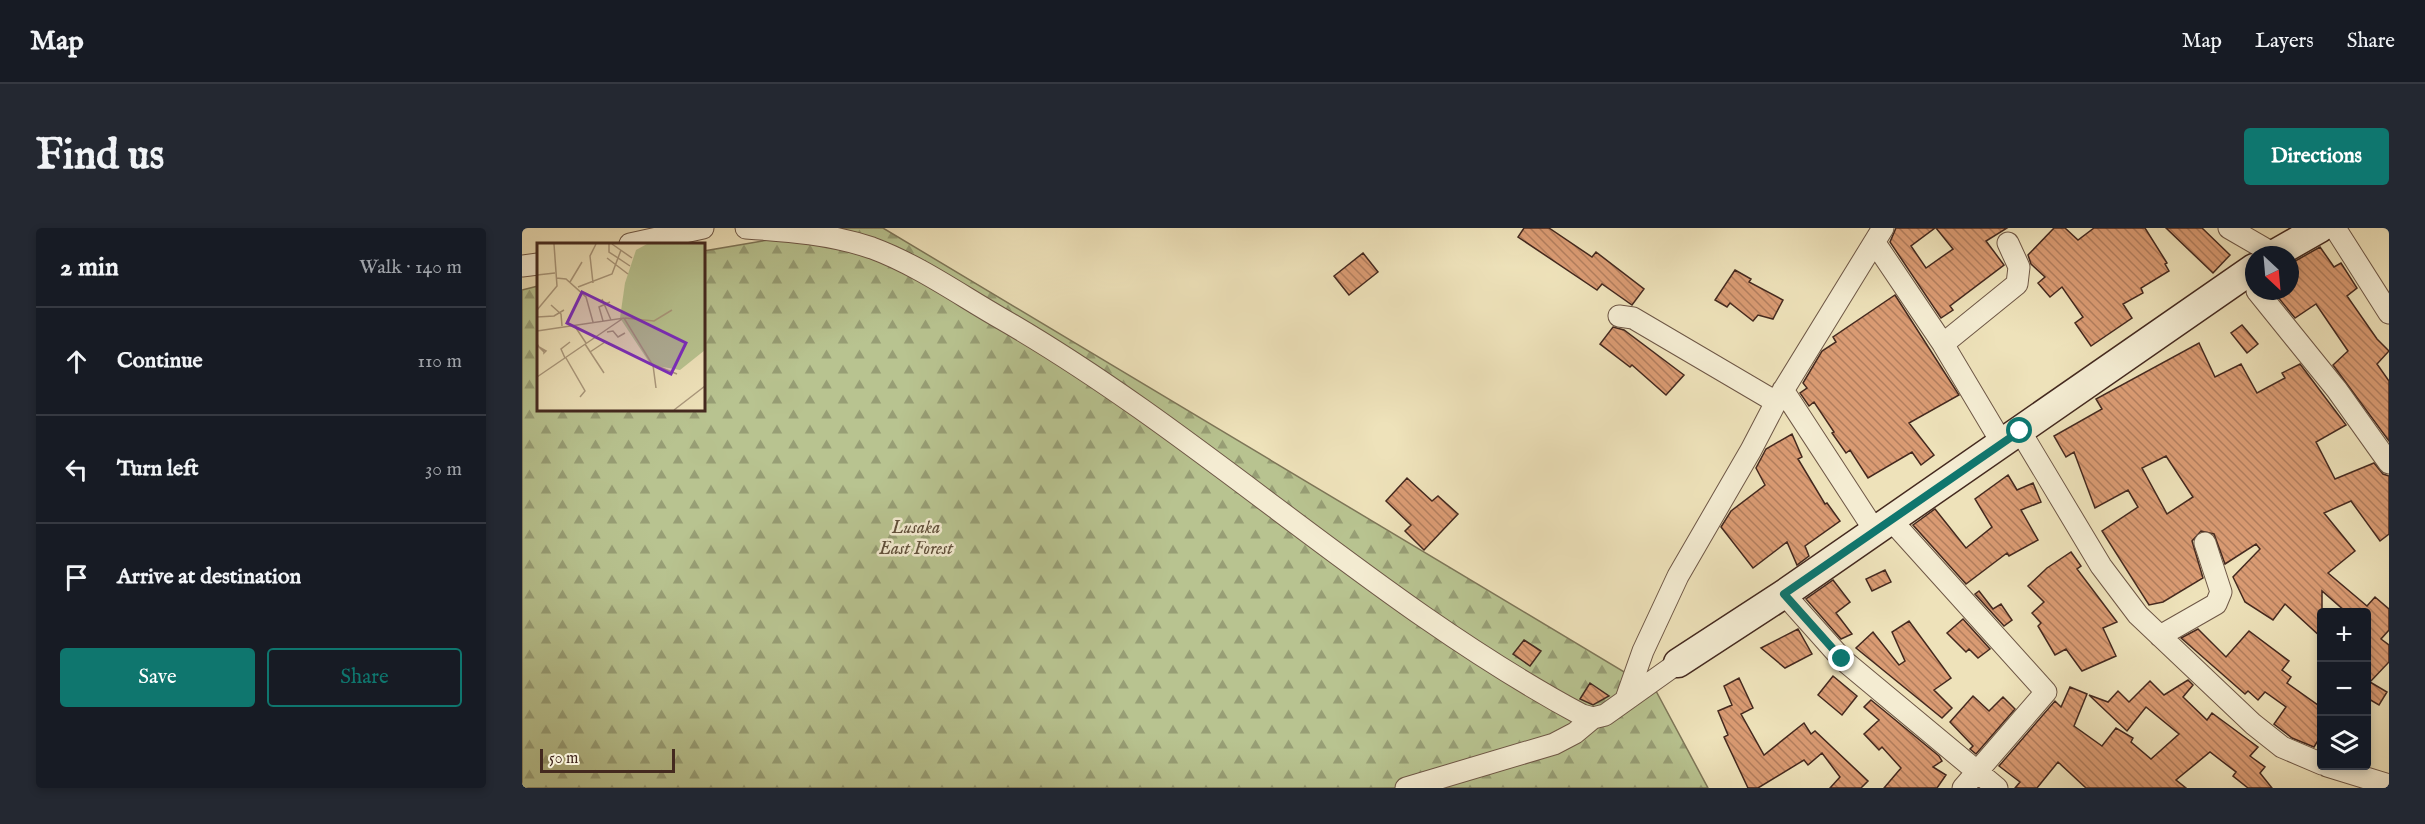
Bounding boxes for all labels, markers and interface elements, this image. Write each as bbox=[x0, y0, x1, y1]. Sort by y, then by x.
text: Map bbox=[30, 24, 84, 59]
text: Map bbox=[2182, 28, 2222, 55]
text: Layers bbox=[2255, 28, 2314, 55]
text: Share bbox=[2347, 28, 2395, 55]
button: Directions bbox=[2244, 128, 2389, 185]
text: Find us bbox=[36, 130, 164, 183]
inset map bbox=[537, 243, 705, 411]
north arrow bbox=[2245, 246, 2299, 300]
text: 2 min bbox=[60, 251, 119, 284]
text: Walk · 140 m bbox=[359, 255, 462, 280]
icon: ahead bbox=[60, 345, 93, 378]
text: Continue bbox=[117, 347, 203, 375]
text: 110 m bbox=[418, 349, 462, 374]
route start bbox=[2006, 417, 2032, 443]
icon: left bbox=[60, 453, 93, 486]
text: Turn left bbox=[117, 455, 199, 483]
text: 30 m bbox=[425, 457, 462, 482]
park label: Lusaka East Forest bbox=[878, 517, 954, 561]
icon: arrive bbox=[60, 561, 93, 594]
text: Arrive at destination bbox=[117, 563, 301, 591]
map controls bbox=[2317, 608, 2371, 770]
button: + bbox=[2317, 608, 2371, 662]
route end bbox=[1828, 645, 1854, 671]
button: Save bbox=[60, 648, 255, 707]
button: Share bbox=[267, 648, 462, 707]
button: − bbox=[2317, 662, 2371, 716]
button: layers bbox=[2317, 716, 2371, 770]
scale bar bbox=[540, 746, 675, 774]
text: 50 m bbox=[549, 749, 578, 769]

